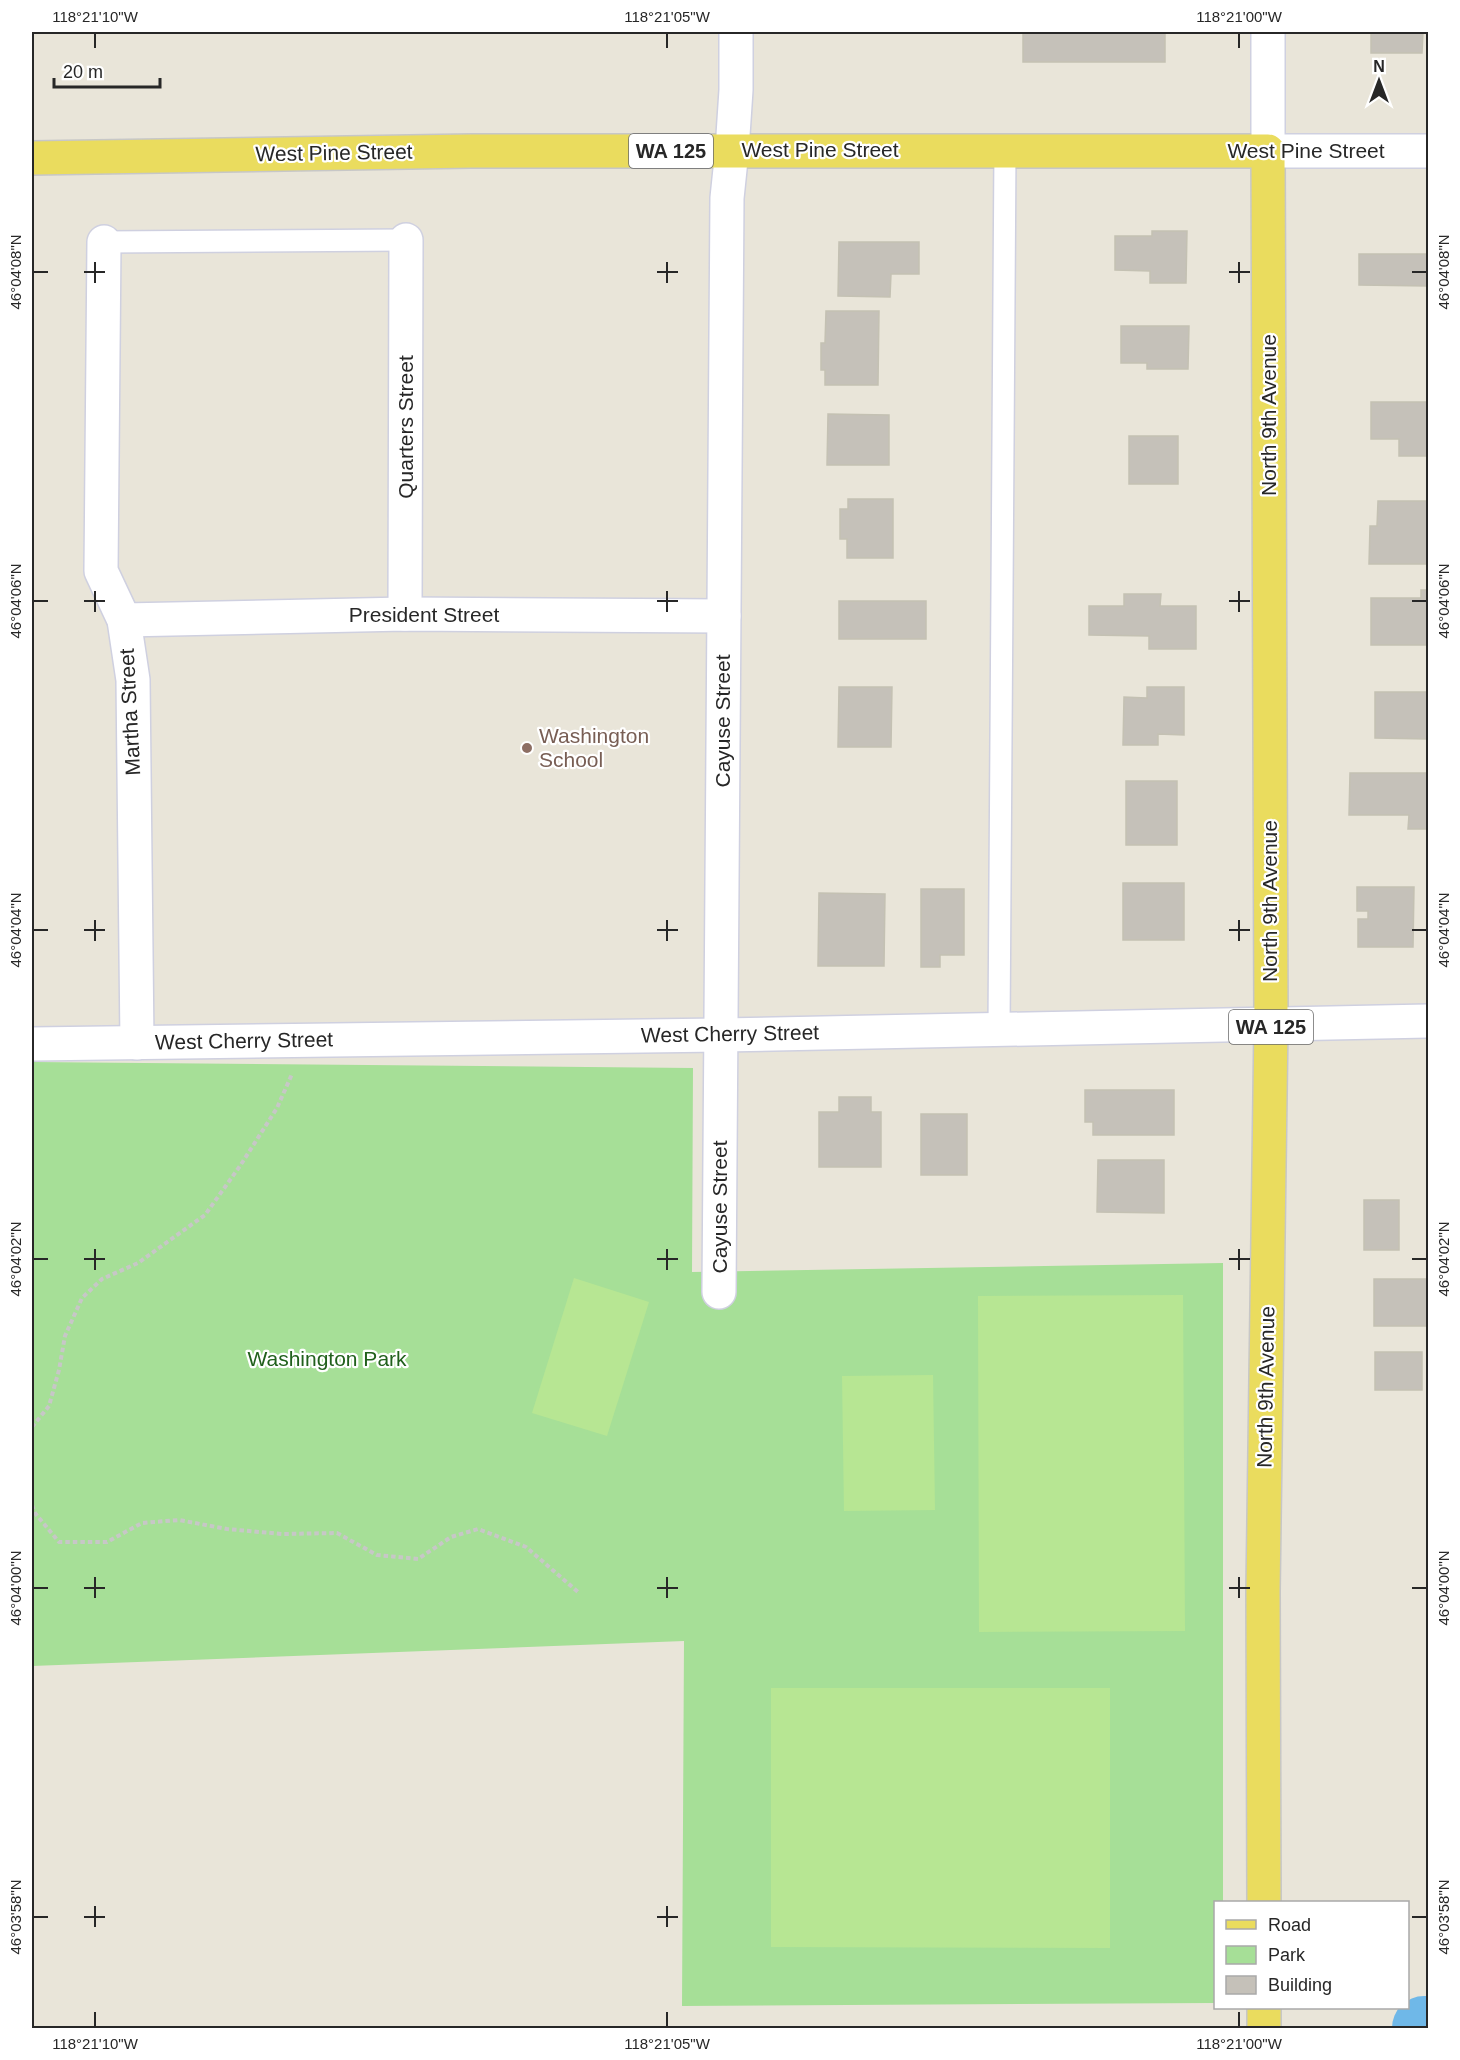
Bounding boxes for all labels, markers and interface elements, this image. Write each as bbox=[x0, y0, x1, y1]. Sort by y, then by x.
text: 118°21'10"W bbox=[52, 8, 139, 25]
text: 118°21'05"W bbox=[624, 8, 711, 25]
text: 118°21'00"W bbox=[1196, 8, 1283, 25]
scale bar bbox=[54, 51, 160, 89]
north arrow bbox=[1349, 51, 1409, 111]
text: N bbox=[1373, 58, 1385, 75]
text: 20 m bbox=[63, 62, 103, 82]
road number: WA 125 bbox=[629, 134, 713, 168]
street label: West Pine Street bbox=[741, 138, 899, 161]
street label: West Pine Street bbox=[1227, 139, 1385, 162]
street label: West Pine Street bbox=[255, 140, 413, 165]
text: 46°04'08"N bbox=[7, 234, 24, 310]
text: 46°04'08"N bbox=[1435, 234, 1452, 310]
street label: North 9th Avenue bbox=[1257, 334, 1280, 496]
street label: Quarters Street bbox=[394, 355, 417, 499]
text: 46°04'06"N bbox=[7, 563, 24, 639]
text: 46°04'06"N bbox=[1435, 563, 1452, 639]
street label: President Street bbox=[349, 603, 499, 626]
street label: Martha Street bbox=[115, 648, 144, 776]
street label: Cayuse Street bbox=[711, 654, 734, 788]
place label: Washington School bbox=[539, 724, 649, 771]
marker: Washington School bbox=[520, 741, 534, 755]
street label: North 9th Avenue bbox=[1258, 820, 1281, 982]
text: 46°04'04"N bbox=[7, 892, 24, 968]
text: 46°04'04"N bbox=[1435, 892, 1452, 968]
road number: WA 125 bbox=[1229, 1010, 1313, 1044]
street label: West Cherry Street bbox=[641, 1020, 819, 1047]
street label: West Cherry Street bbox=[155, 1027, 333, 1054]
street label: Cayuse Street bbox=[708, 1140, 731, 1274]
text: 46°04'02"N bbox=[7, 1221, 24, 1297]
text: 46°04'02"N bbox=[1435, 1221, 1452, 1297]
street label: North 9th Avenue bbox=[1253, 1306, 1278, 1468]
park label: Washington Park bbox=[247, 1347, 407, 1370]
text: 46°04'00"N bbox=[7, 1550, 24, 1626]
text: 46°04'00"N bbox=[1435, 1550, 1452, 1626]
text: 46°03'58"N bbox=[7, 1879, 24, 1955]
text: 46°03'58"N bbox=[1435, 1879, 1452, 1955]
legend bbox=[1214, 1901, 1409, 2009]
text: Road bbox=[1268, 1915, 1311, 1935]
text: Park bbox=[1268, 1945, 1306, 1965]
text: Building bbox=[1268, 1975, 1332, 1995]
text: 118°21'10"W bbox=[52, 2035, 139, 2052]
text: 118°21'05"W bbox=[624, 2035, 711, 2052]
text: 118°21'00"W bbox=[1196, 2035, 1283, 2052]

